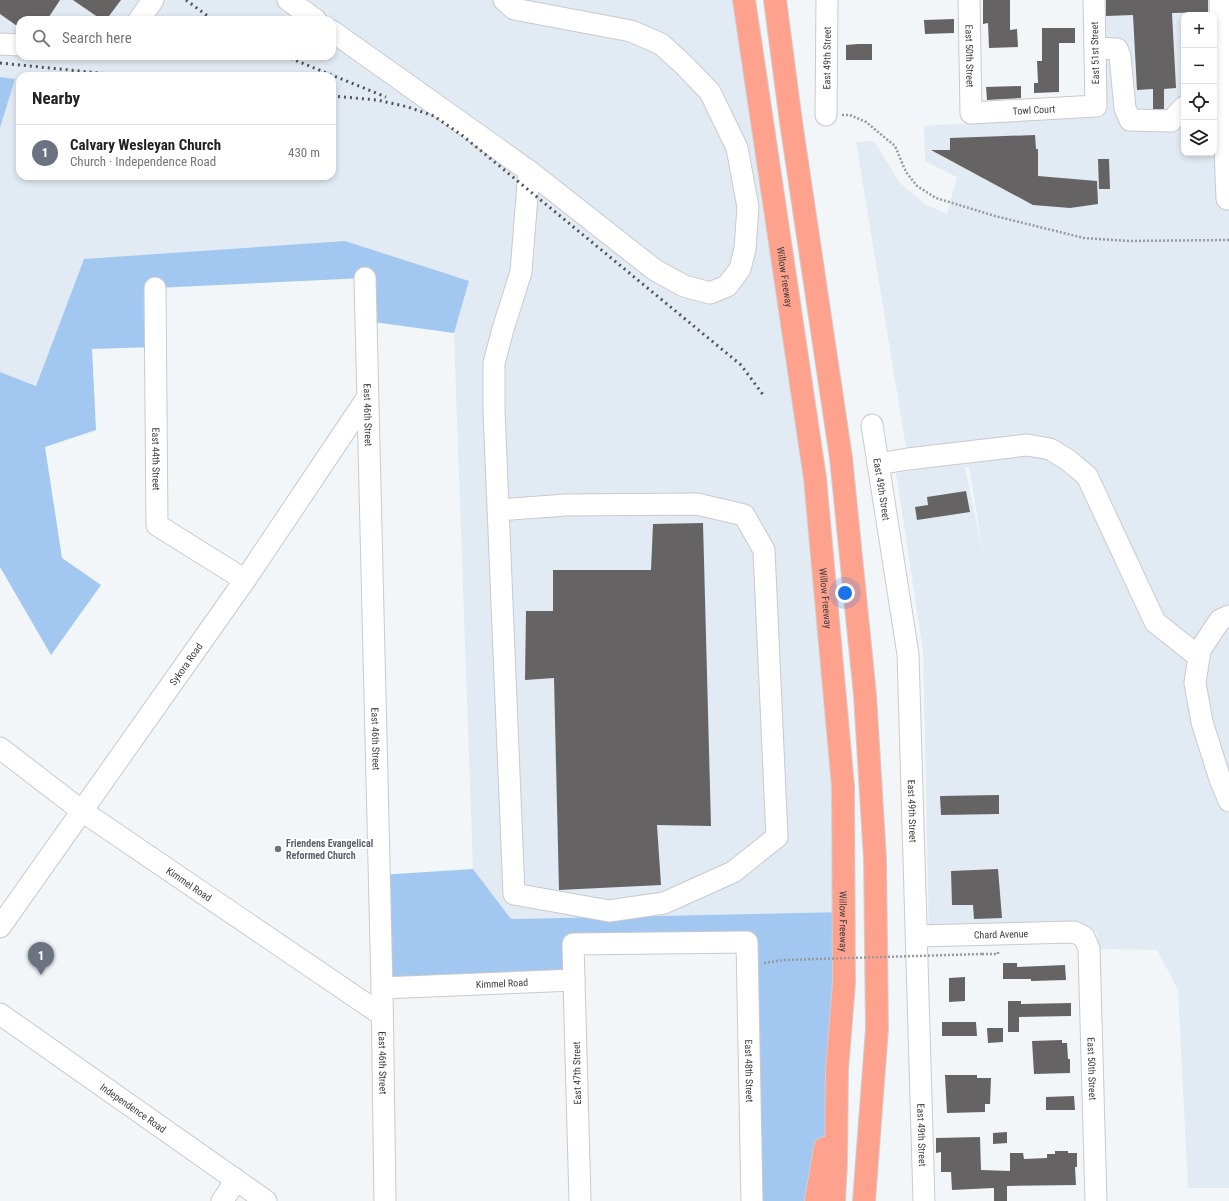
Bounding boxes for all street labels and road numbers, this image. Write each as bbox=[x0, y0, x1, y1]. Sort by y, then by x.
street label: East 51st Street bbox=[1089, 22, 1101, 84]
street label: East 50th Street bbox=[964, 24, 976, 88]
street label: East 49th Street bbox=[821, 26, 832, 90]
street label: Towl Court bbox=[1012, 103, 1056, 116]
street label: Willow Freeway bbox=[775, 246, 795, 308]
street label: East 46th Street bbox=[362, 383, 375, 447]
street label: East 44th Street bbox=[151, 427, 162, 491]
street label: East 49th Street bbox=[872, 457, 892, 521]
street label: Willow Freeway bbox=[818, 568, 834, 629]
street label: Sykora Road bbox=[167, 641, 204, 687]
street label: East 46th Street bbox=[370, 707, 382, 771]
street label: East 49th Street bbox=[906, 779, 919, 843]
street label: Kimmel Road bbox=[164, 865, 214, 903]
street label: Willow Freeway bbox=[838, 891, 849, 952]
street label: Chard Avenue bbox=[974, 928, 1029, 940]
street label: Kimmel Road bbox=[476, 976, 528, 990]
street label: East 46th Street bbox=[377, 1031, 389, 1094]
street label: East 50th Street bbox=[1086, 1037, 1099, 1100]
street label: East 48th Street bbox=[743, 1039, 756, 1103]
street label: East 47th Street bbox=[571, 1041, 583, 1105]
street label: Independence Road bbox=[98, 1081, 168, 1135]
street label: East 49th Street bbox=[916, 1103, 928, 1167]

